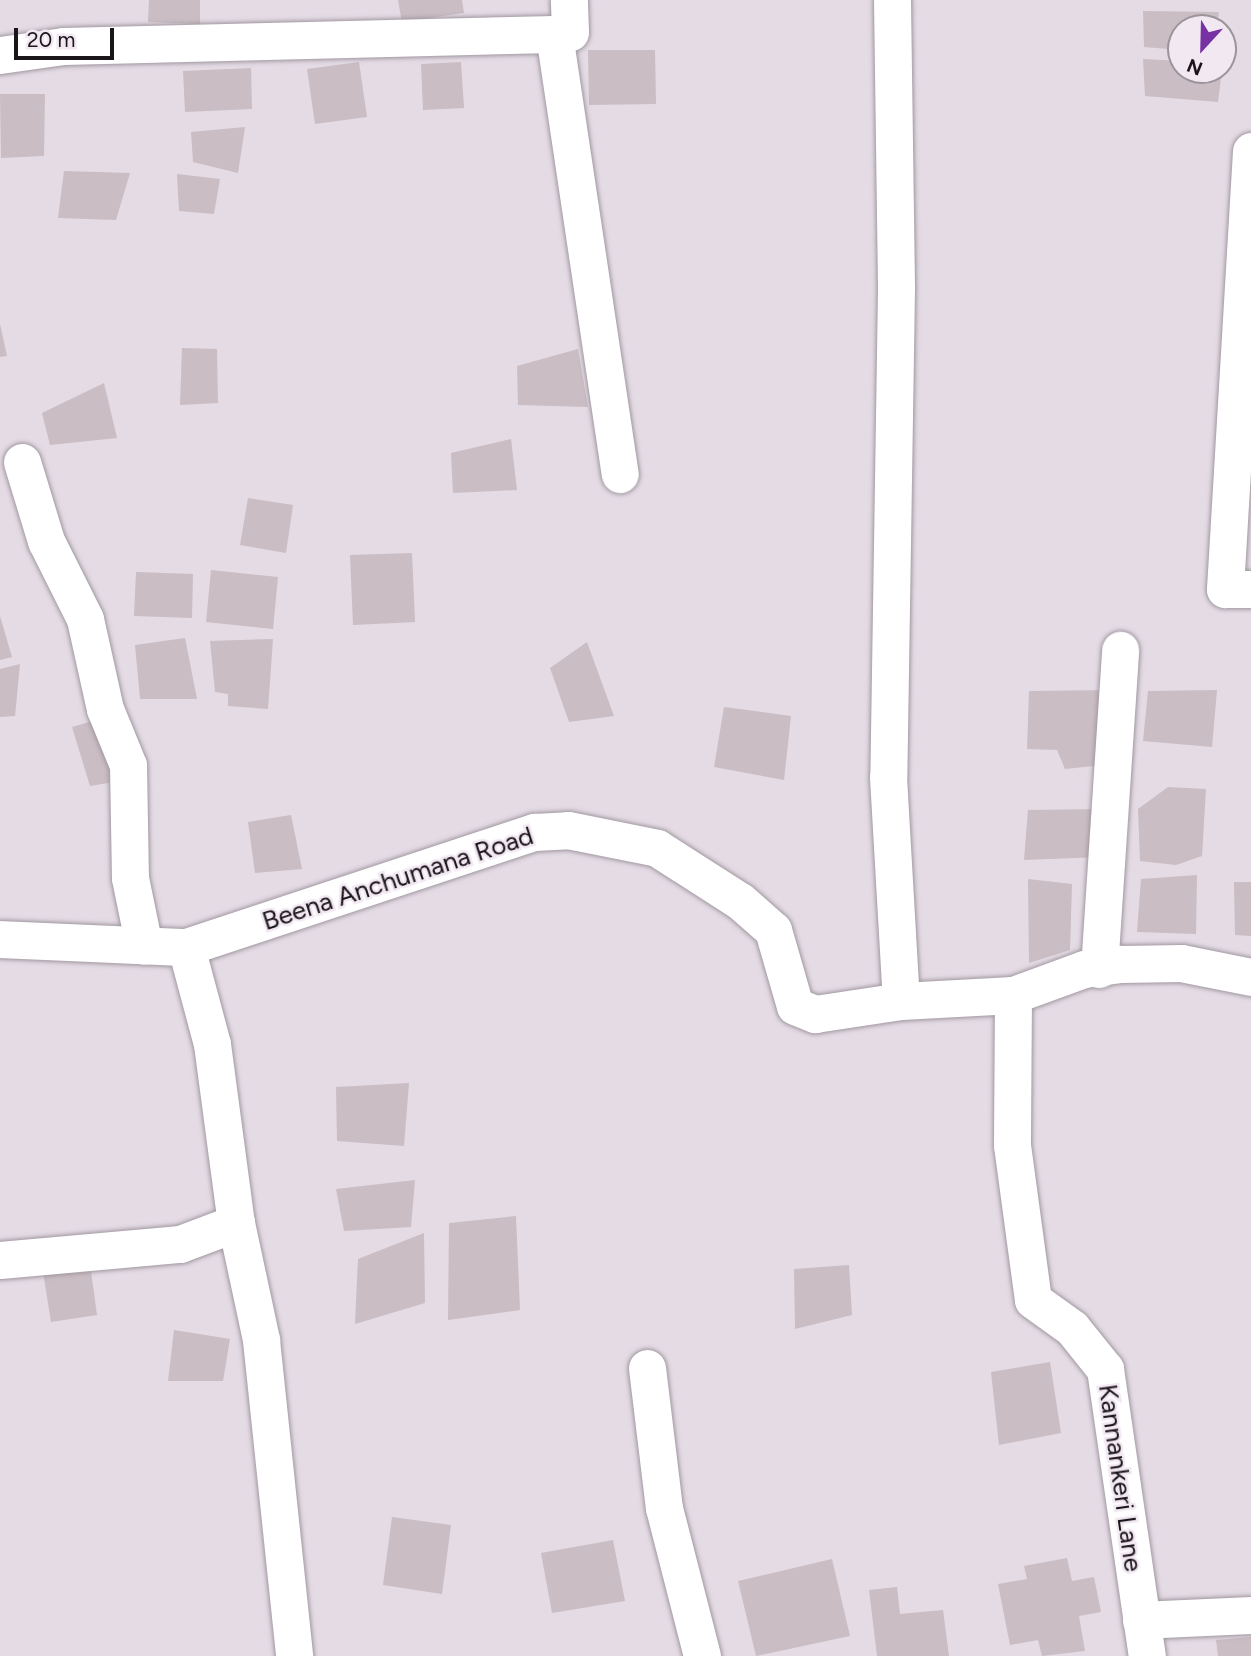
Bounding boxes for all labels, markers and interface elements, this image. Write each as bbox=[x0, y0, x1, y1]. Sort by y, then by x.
scale bar bbox=[18, 14, 117, 58]
north arrow bbox=[1167, 14, 1237, 84]
text: 20 m bbox=[27, 27, 75, 52]
text: N bbox=[1184, 54, 1206, 80]
street label: Beena Anchumana Road bbox=[259, 820, 537, 938]
street label: Kannankeri Lane bbox=[1091, 1382, 1149, 1574]

